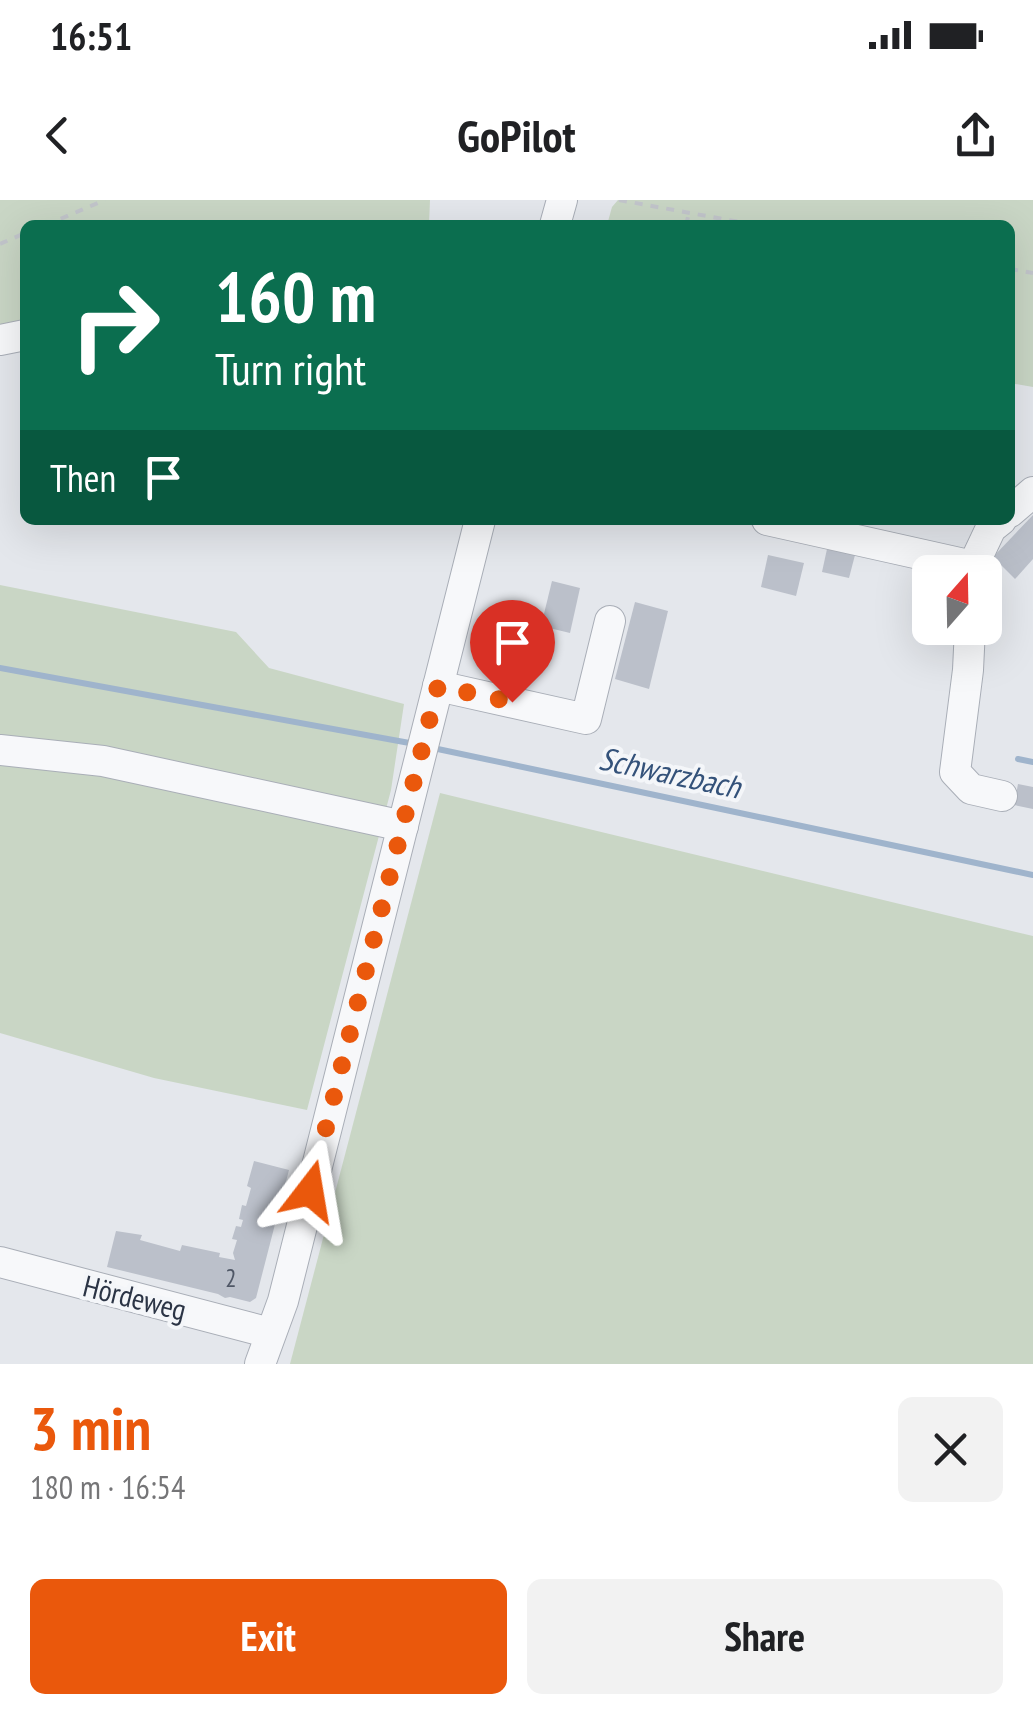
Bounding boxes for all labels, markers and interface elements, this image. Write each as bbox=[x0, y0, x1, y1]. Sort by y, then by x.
text: 16:51 bbox=[50, 11, 132, 60]
text: GoPilot bbox=[457, 106, 576, 164]
icon: back bbox=[30, 108, 85, 163]
icon: share bbox=[948, 108, 1003, 163]
text: 160 m bbox=[215, 251, 376, 341]
icon: right bbox=[50, 260, 180, 390]
text: Turn right bbox=[215, 339, 366, 397]
icon: arrive bbox=[136, 450, 191, 505]
text: Then bbox=[50, 453, 116, 502]
north arrow bbox=[912, 555, 1002, 645]
map controls bbox=[912, 555, 1002, 645]
pin bbox=[470, 600, 555, 703]
icon: arrive bbox=[485, 615, 540, 670]
water label: Schwarzbach bbox=[596, 737, 746, 808]
position arrow bbox=[258, 1139, 362, 1243]
house number: 2 bbox=[225, 1262, 237, 1294]
street label: Hördeweg bbox=[79, 1265, 191, 1329]
text: 3 min bbox=[30, 1389, 151, 1467]
button: close bbox=[898, 1397, 1003, 1502]
text: 180 m · 16:54 bbox=[30, 1466, 185, 1508]
button: Exit bbox=[30, 1579, 507, 1694]
button: Share bbox=[527, 1579, 1003, 1694]

